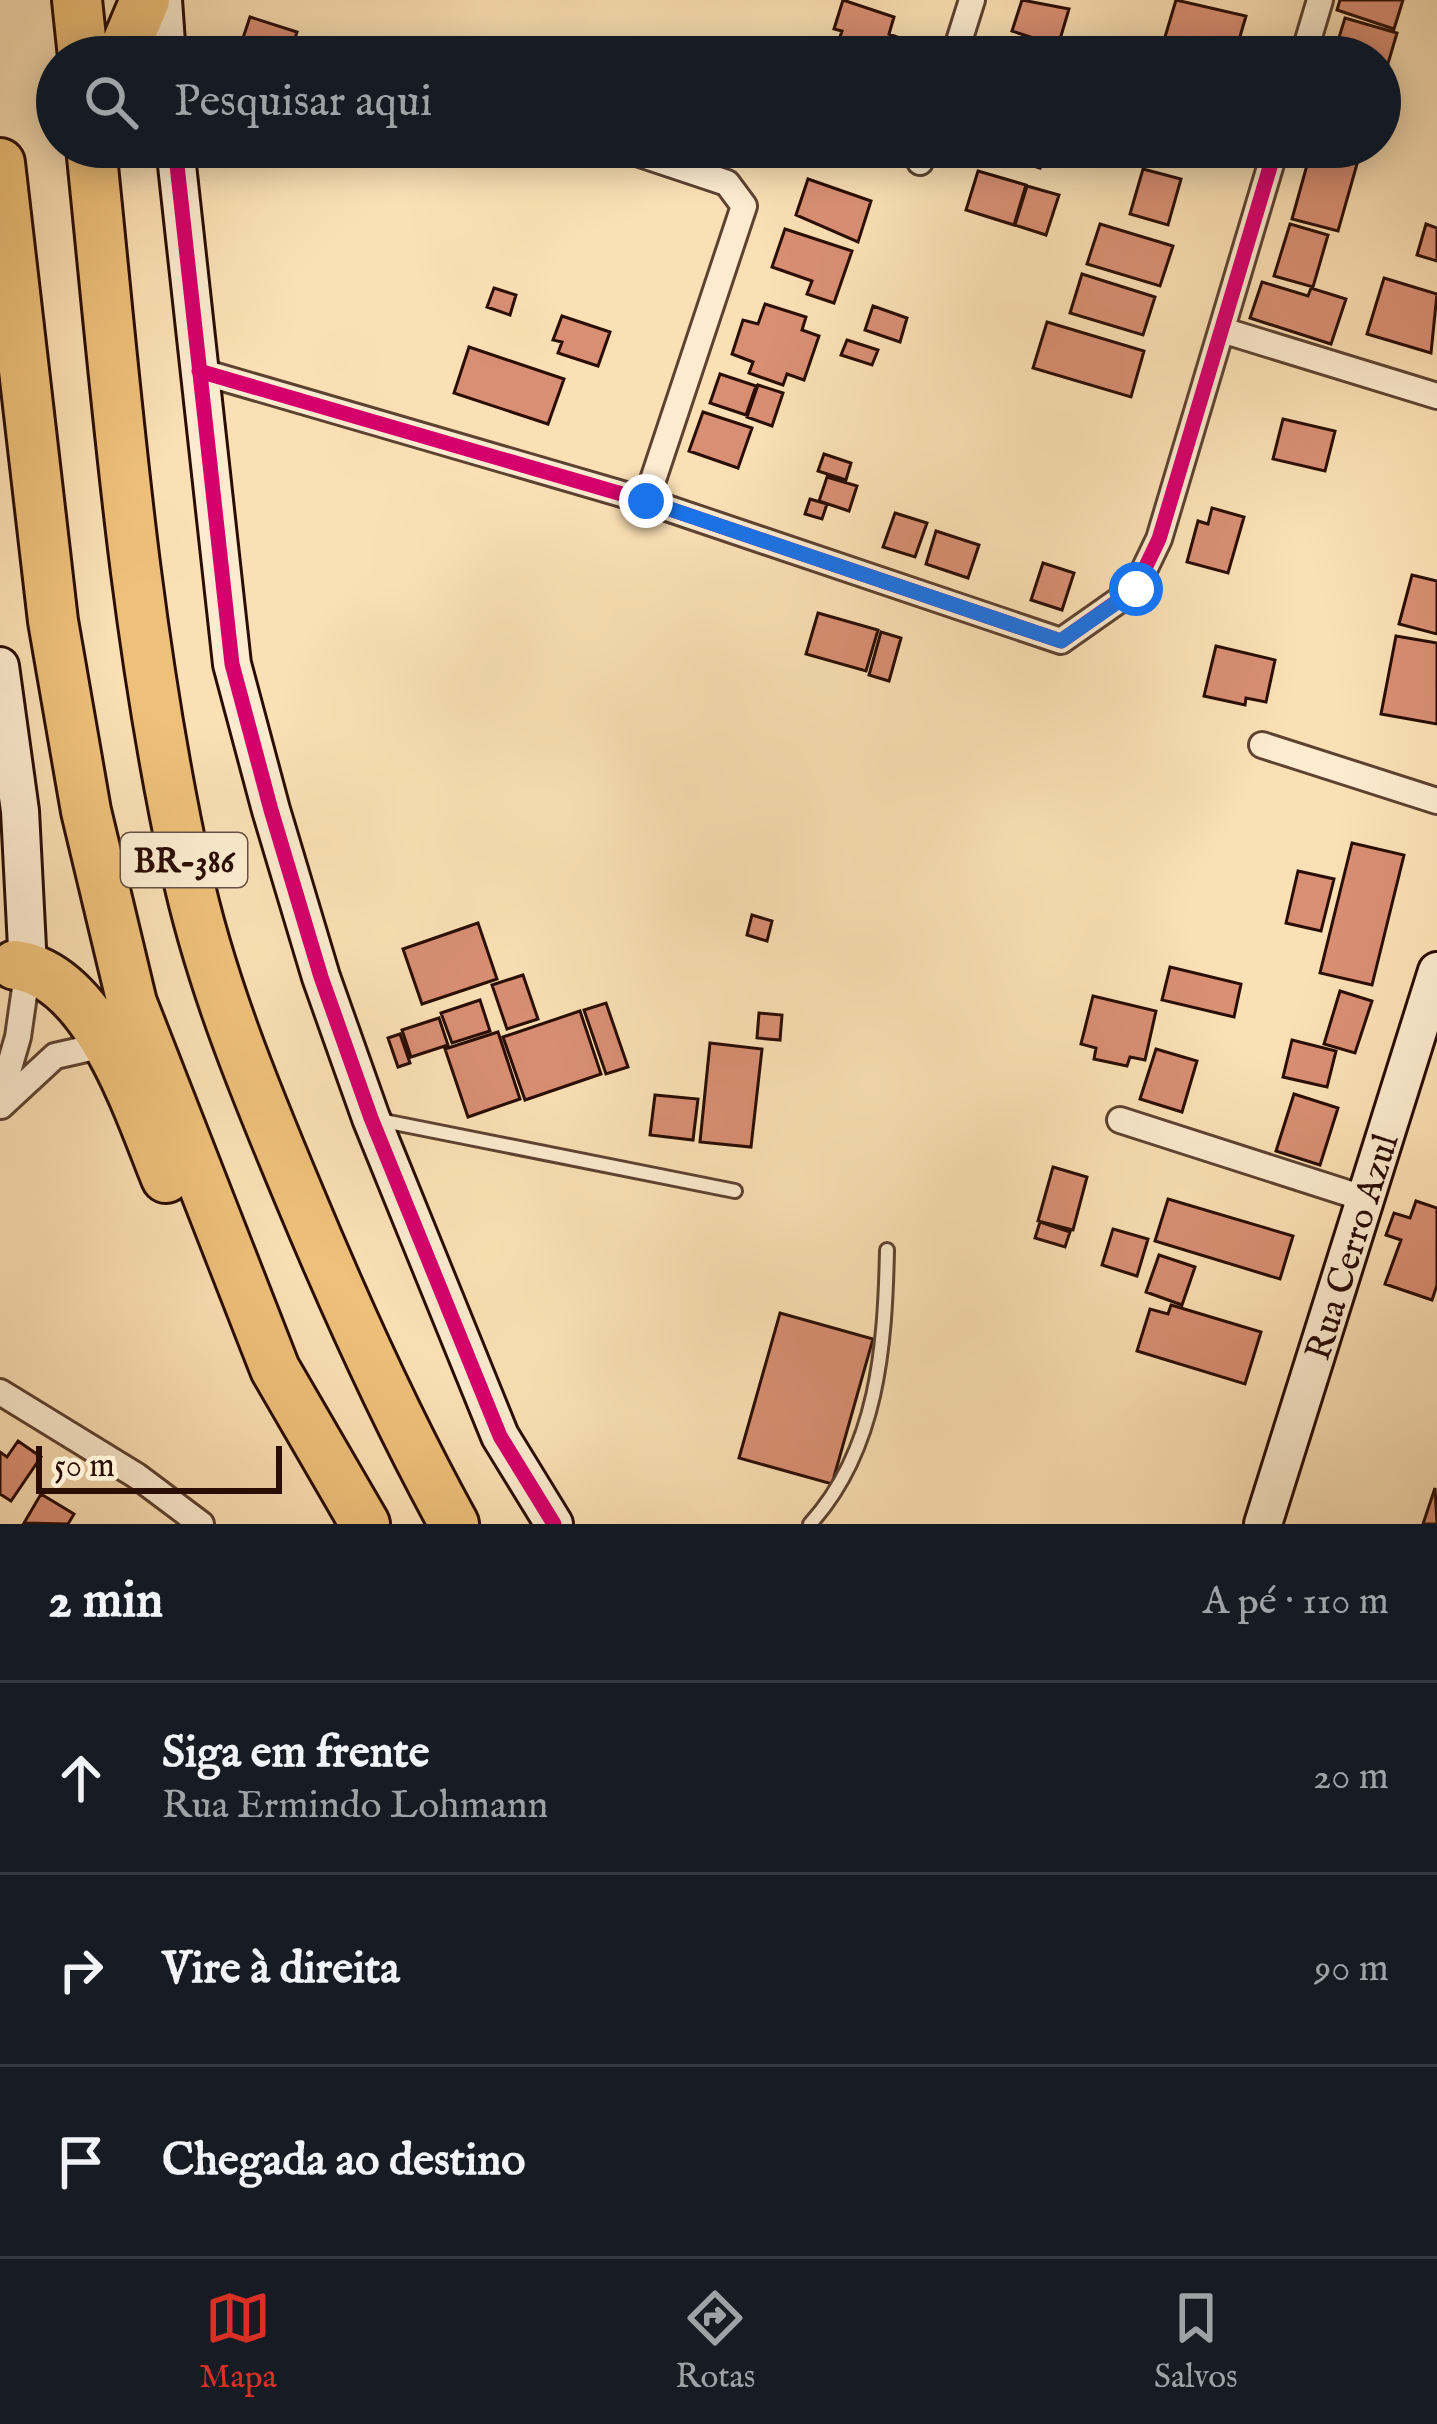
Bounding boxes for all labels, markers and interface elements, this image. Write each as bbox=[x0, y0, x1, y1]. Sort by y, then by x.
search box bbox=[36, 36, 1401, 168]
icon: search bbox=[78, 69, 144, 135]
text: Pesquisar aqui bbox=[174, 74, 432, 131]
route end bbox=[619, 474, 673, 528]
route start bbox=[1109, 562, 1163, 616]
road number: BR-386 bbox=[121, 833, 247, 887]
street label: Rua Cerro Azul bbox=[1296, 1128, 1410, 1366]
scale bar bbox=[36, 1440, 282, 1493]
text: 50 m bbox=[54, 1446, 115, 1488]
text: 2 min bbox=[48, 1570, 163, 1635]
text: A pé · 110 m bbox=[1203, 1578, 1389, 1627]
text: Siga em frente bbox=[162, 1725, 429, 1782]
icon: ahead bbox=[48, 1745, 114, 1811]
text: 20 m bbox=[1313, 1753, 1389, 1802]
text: Rua Ermindo Lohmann bbox=[162, 1782, 548, 1831]
icon: right bbox=[48, 1937, 114, 2003]
text: Vire à direita bbox=[162, 1941, 400, 1998]
text: 90 m bbox=[1314, 1945, 1389, 1994]
icon: arrive bbox=[48, 2129, 114, 2195]
text: Chegada ao destino bbox=[162, 2133, 525, 2190]
tab: Mapa bbox=[199, 2285, 277, 2399]
tab: Rotas bbox=[675, 2285, 755, 2399]
tab: Salvos bbox=[1154, 2285, 1238, 2399]

